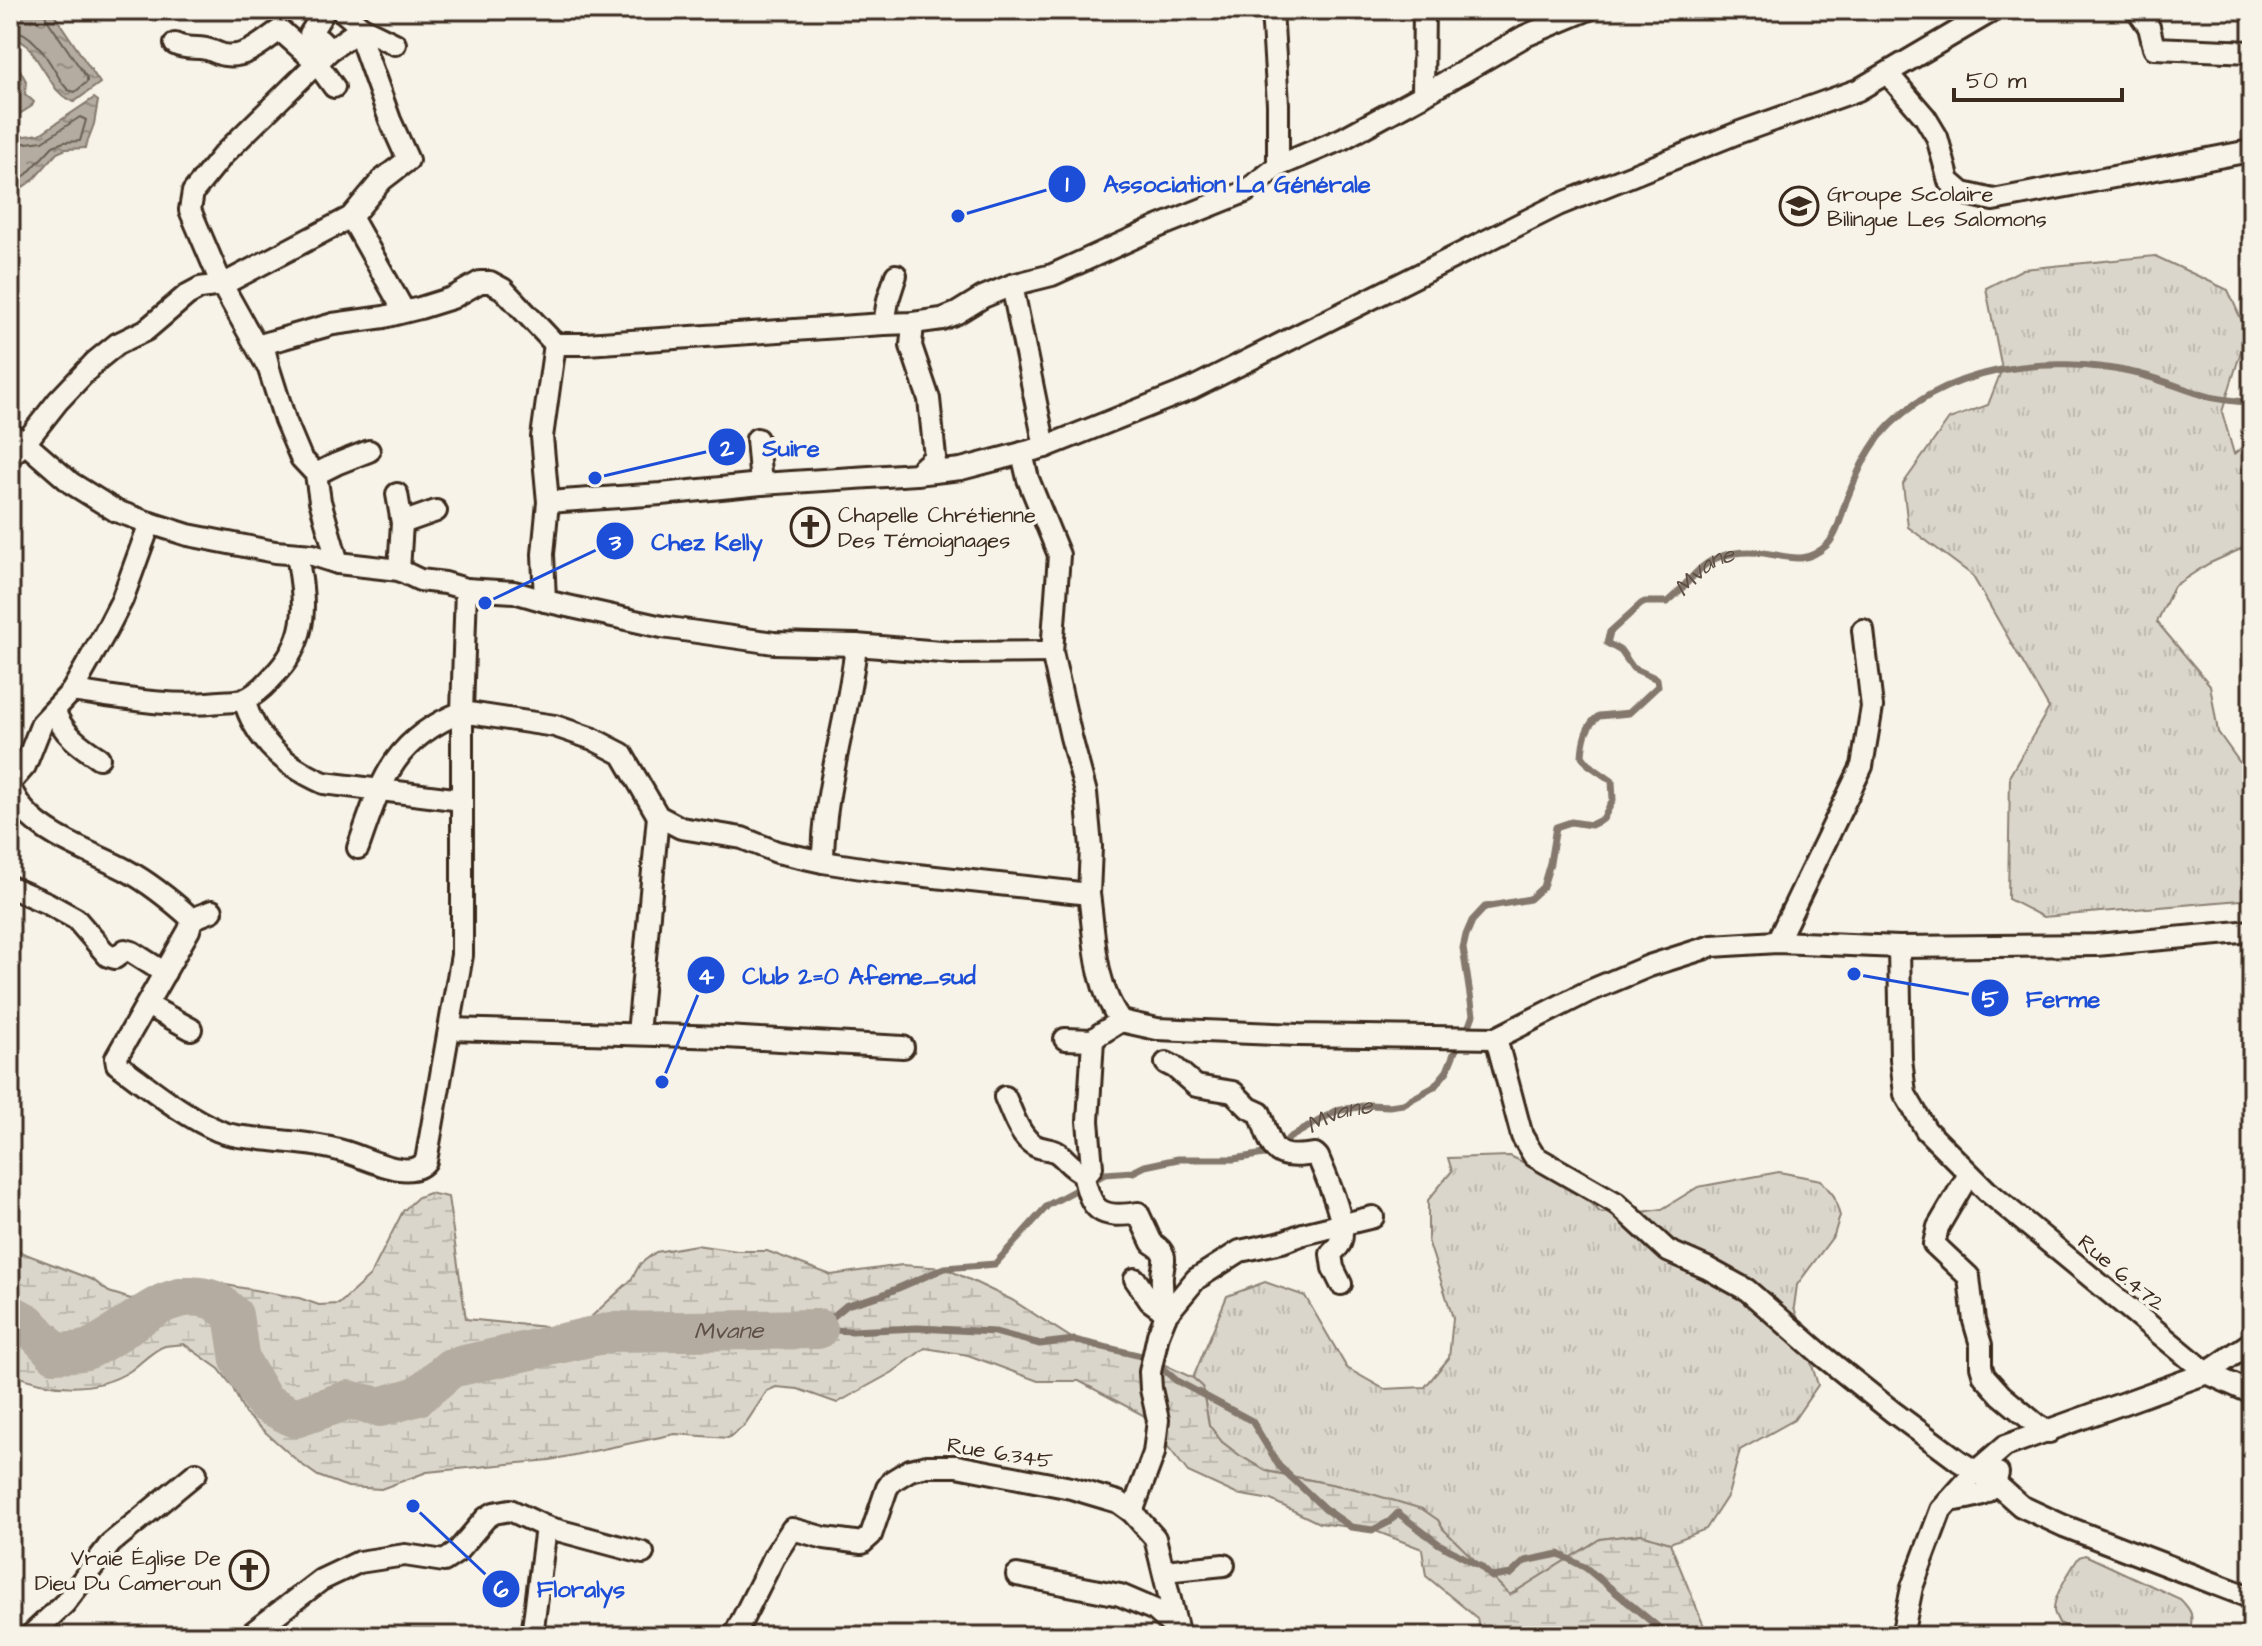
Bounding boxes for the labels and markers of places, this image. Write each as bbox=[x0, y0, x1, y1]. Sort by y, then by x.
callout: Association La Générale bbox=[1047, 160, 1387, 208]
place label: Groupe Scolaire Bilingue Les Salomons bbox=[1827, 179, 2047, 236]
school or university icon: Groupe Scolaire Bilingue Les Salomons bbox=[1778, 185, 1820, 227]
callout: Suire bbox=[707, 423, 836, 471]
place label: Chapelle Chrétienne Des Témoignages bbox=[838, 500, 1036, 557]
church icon: Chapelle Chrétienne Des Témoignages bbox=[789, 506, 831, 548]
callout: Chez Kelly bbox=[595, 517, 778, 565]
callout: Club 2=0 Afeme_sud bbox=[686, 951, 992, 999]
callout: Ferme bbox=[1970, 974, 2116, 1022]
place label: Vraie Église De Dieu Du Cameroun bbox=[35, 1543, 221, 1599]
church icon: Vraie Église De Dieu Du Cameroun bbox=[228, 1549, 270, 1591]
callout: Floralys bbox=[481, 1565, 641, 1613]

